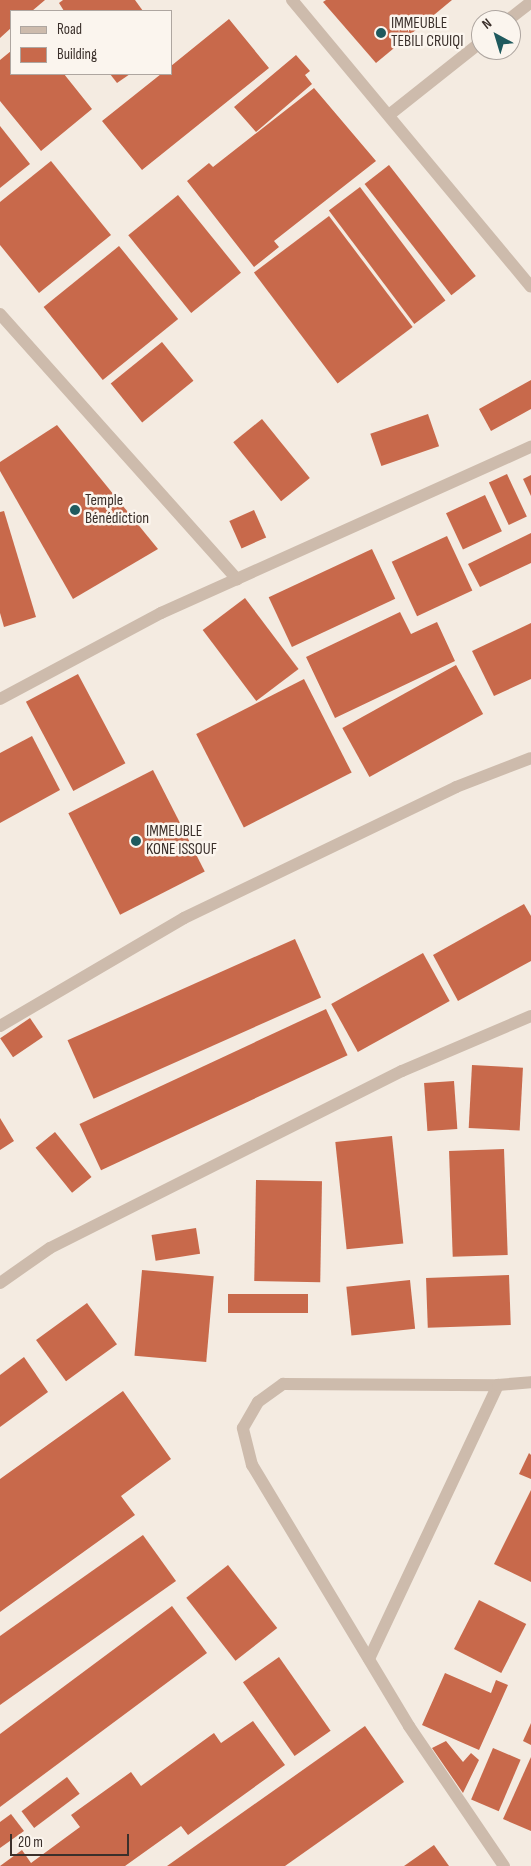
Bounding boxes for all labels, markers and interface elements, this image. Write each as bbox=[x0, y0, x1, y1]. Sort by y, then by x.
legend bbox=[10, 10, 172, 75]
north arrow bbox=[471, 10, 521, 60]
place label: IMMEUBLE TEBILI CRUIQI bbox=[391, 14, 463, 52]
text: N bbox=[479, 15, 495, 33]
text: Road bbox=[57, 20, 82, 39]
marker: IMMEUBLE TEBILI CRUIQI bbox=[375, 27, 387, 39]
text: Building bbox=[57, 45, 97, 64]
place label: Temple Bénédiction bbox=[85, 491, 149, 529]
marker: Temple Bénédiction bbox=[69, 504, 81, 516]
place label: IMMEUBLE KONE ISSOUF bbox=[146, 822, 217, 860]
marker: IMMEUBLE KONE ISSOUF bbox=[130, 835, 142, 847]
scale bar bbox=[12, 1824, 131, 1856]
text: 20 m bbox=[18, 1833, 43, 1852]

